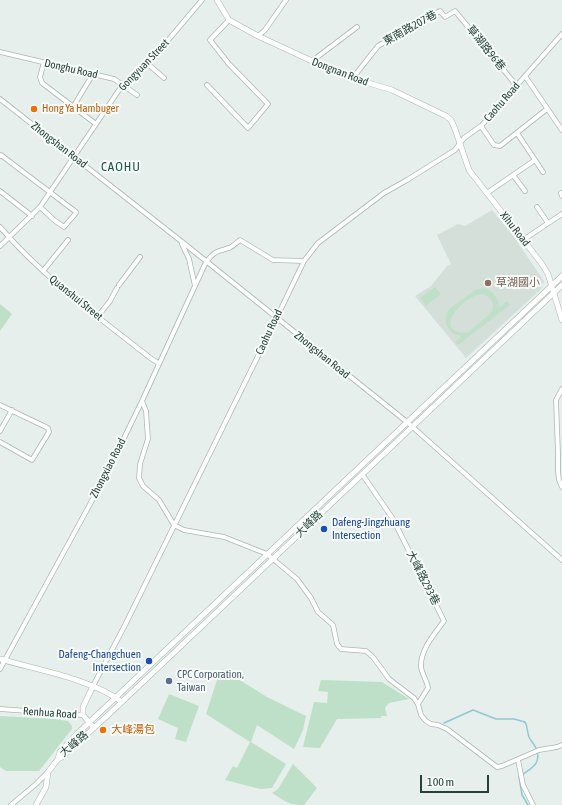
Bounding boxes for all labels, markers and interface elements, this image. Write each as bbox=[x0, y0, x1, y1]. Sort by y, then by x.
street label: 東南路207巷 bbox=[381, 8, 439, 48]
street label: 草湖路96巷 bbox=[464, 23, 508, 73]
street label: Gongyuan Street bbox=[116, 36, 172, 94]
street label: Dongnan Road bbox=[310, 55, 370, 89]
street label: Donghu Road bbox=[43, 56, 99, 82]
street label: Caohu Road bbox=[481, 79, 523, 125]
place label: Hong Ya Hambuger bbox=[42, 102, 119, 116]
marker: Hong Ya Hambuger bbox=[29, 104, 39, 114]
street label: Zhongshan Road bbox=[28, 119, 90, 171]
district label: CAOHU bbox=[101, 159, 141, 175]
street label: Xihu Road bbox=[497, 209, 533, 249]
street label: Quanshui Street bbox=[47, 272, 105, 324]
place label: 草湖國小 bbox=[496, 276, 540, 290]
marker: 草湖國小 bbox=[483, 278, 493, 288]
street label: Caohu Road bbox=[253, 307, 285, 357]
street label: Zhongshan Road bbox=[292, 329, 352, 381]
street label: Zhongxiao Road bbox=[87, 436, 129, 500]
street label: 大峰路 bbox=[293, 508, 325, 540]
place label: Dafeng-Jingzhuang Intersection bbox=[332, 516, 410, 542]
marker: Dafeng-Jingzhuang Intersection bbox=[319, 524, 329, 534]
street label: 大峰路293巷 bbox=[404, 548, 442, 608]
place label: Dafeng-Changchuen Intersection bbox=[59, 648, 141, 674]
marker: Dafeng-Changchuen Intersection bbox=[144, 656, 154, 666]
place label: CPC Corporation, Taiwan bbox=[177, 668, 244, 694]
marker: CPC Corporation, Taiwan bbox=[164, 676, 174, 686]
street label: Renhua Road bbox=[23, 705, 77, 721]
place label: 大峰湯包 bbox=[111, 723, 155, 737]
marker: 大峰湯包 bbox=[98, 725, 108, 735]
street label: 大峰路 bbox=[57, 728, 91, 760]
scale bar bbox=[422, 767, 491, 793]
text: 100 m bbox=[427, 775, 454, 789]

